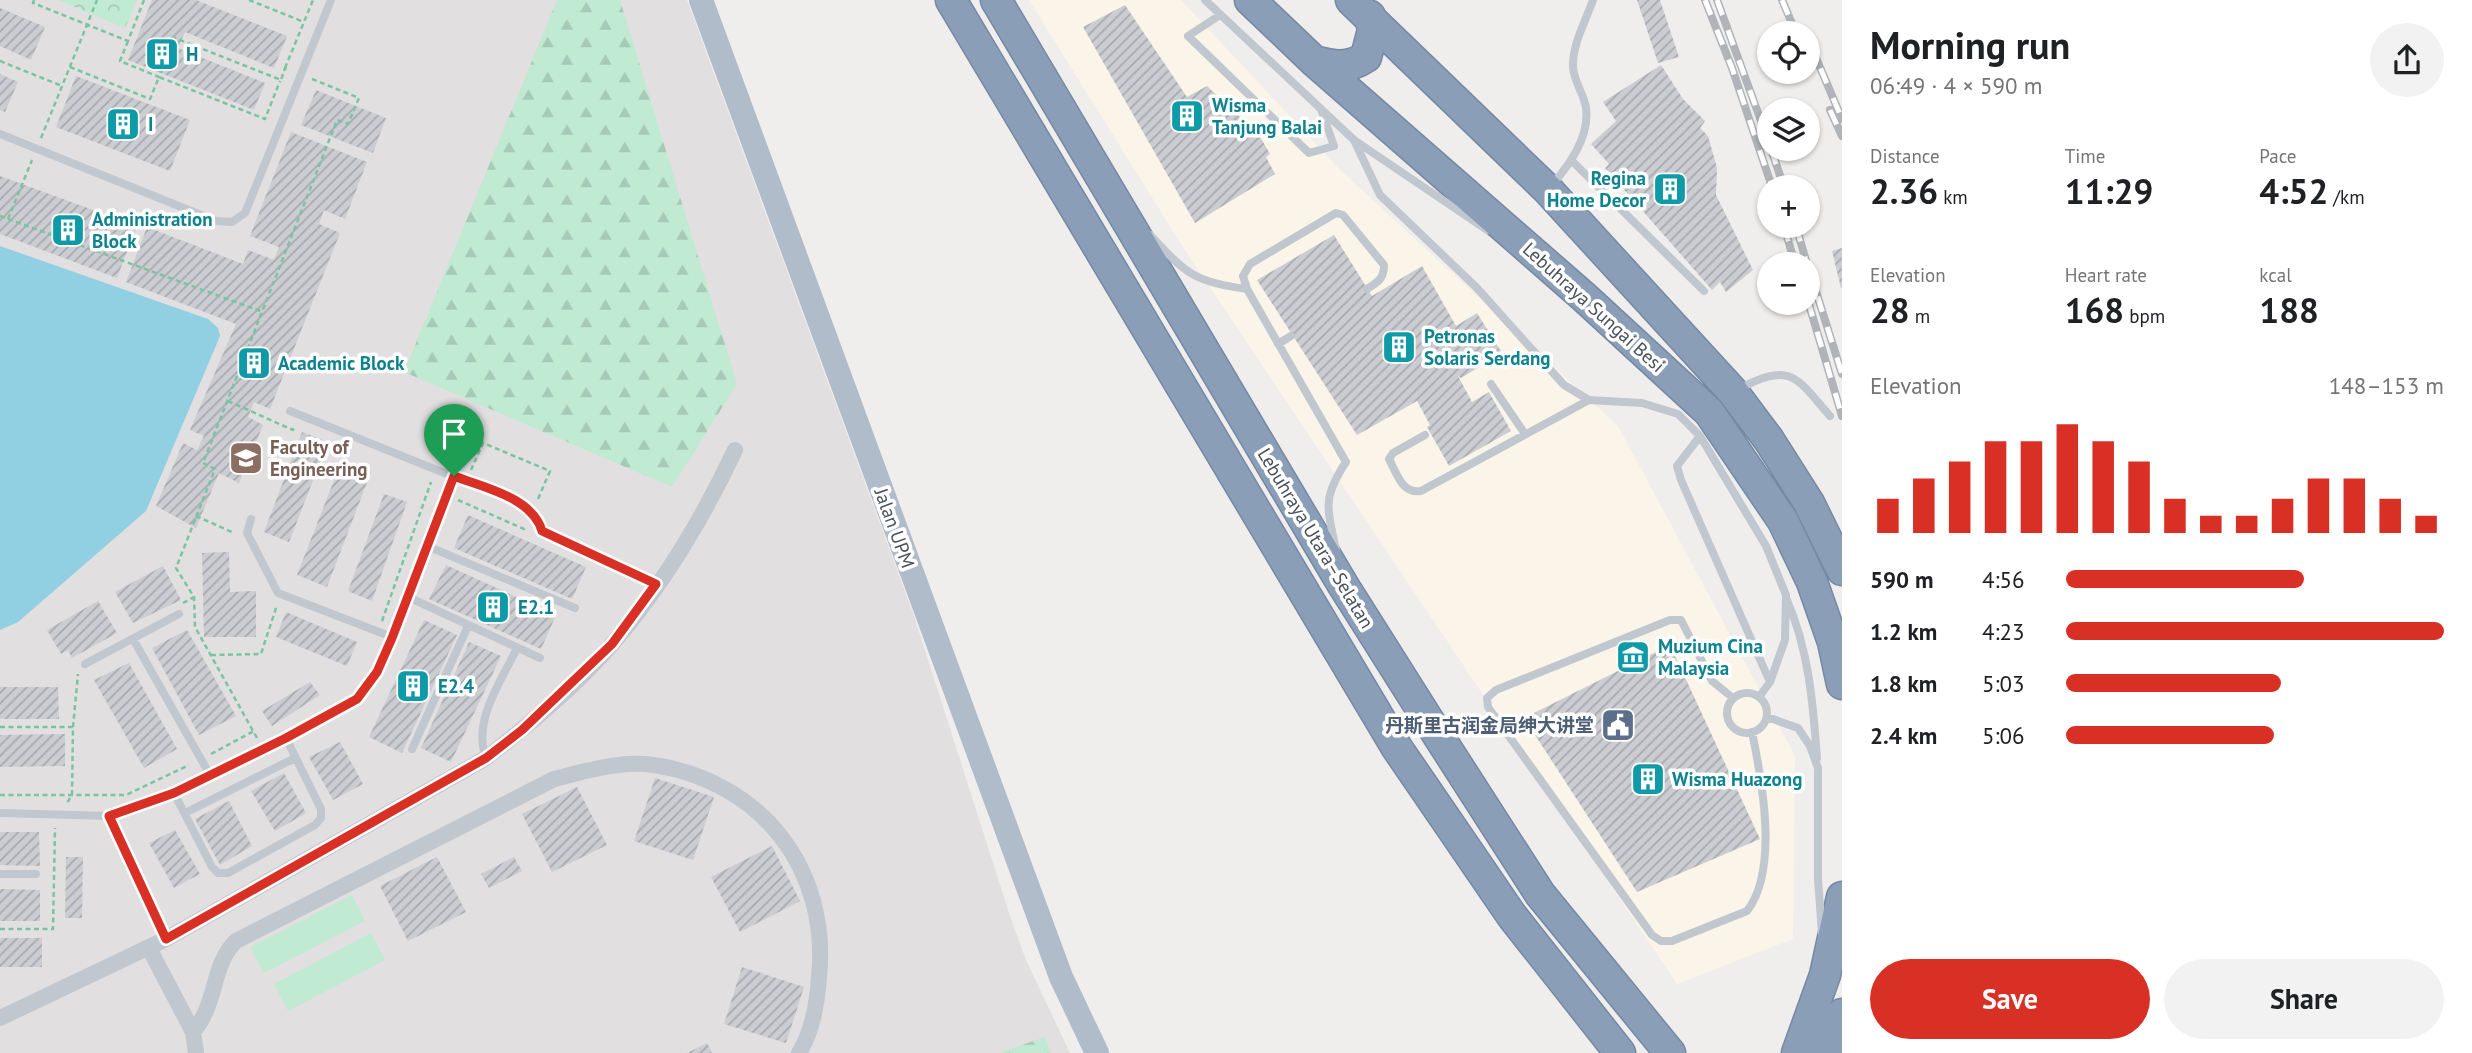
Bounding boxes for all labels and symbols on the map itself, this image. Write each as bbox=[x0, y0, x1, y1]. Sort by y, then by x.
building icon: H bbox=[143, 35, 181, 73]
place label: H bbox=[186, 42, 198, 66]
place label: Wisma Tanjung Balai bbox=[1212, 93, 1322, 139]
building icon: Wisma Tanjung Balai bbox=[1168, 97, 1206, 135]
building icon: I bbox=[104, 105, 142, 143]
place label: I bbox=[148, 112, 153, 136]
place label: Regina Home Decor bbox=[1547, 166, 1646, 212]
building icon: Regina Home Decor bbox=[1651, 170, 1689, 208]
place label: Administration Block bbox=[92, 207, 213, 253]
building icon: Administration Block bbox=[49, 211, 87, 249]
street label: Lebuhraya Sungai Besi bbox=[1518, 237, 1670, 377]
place label: Petronas Solaris Serdang bbox=[1424, 324, 1550, 370]
building icon: Petronas Solaris Serdang bbox=[1380, 328, 1418, 366]
building icon: Academic Block bbox=[235, 344, 273, 382]
place label: Academic Block bbox=[278, 351, 405, 375]
pin bbox=[424, 404, 484, 476]
place label: Faculty of Engineering bbox=[270, 435, 367, 481]
school or university icon: Faculty of Engineering bbox=[227, 439, 265, 477]
street label: Lebuhraya Utara–Selatan bbox=[1253, 443, 1379, 633]
street label: Jalan UPM bbox=[869, 484, 921, 571]
building icon: E2.1 bbox=[474, 588, 512, 626]
place label: E2.1 bbox=[518, 595, 554, 619]
place label: Muzium Cina Malaysia bbox=[1658, 634, 1763, 680]
museum icon: Muzium Cina Malaysia bbox=[1614, 638, 1652, 676]
building icon: E2.4 bbox=[394, 667, 432, 705]
place label: E2.4 bbox=[438, 674, 474, 698]
public building icon: 丹斯里古润金局绅大讲堂 bbox=[1599, 706, 1637, 744]
place label: 丹斯里古润金局绅大讲堂 bbox=[1385, 713, 1594, 737]
building icon: Wisma Huazong bbox=[1629, 760, 1667, 798]
place label: Wisma Huazong bbox=[1672, 767, 1802, 791]

